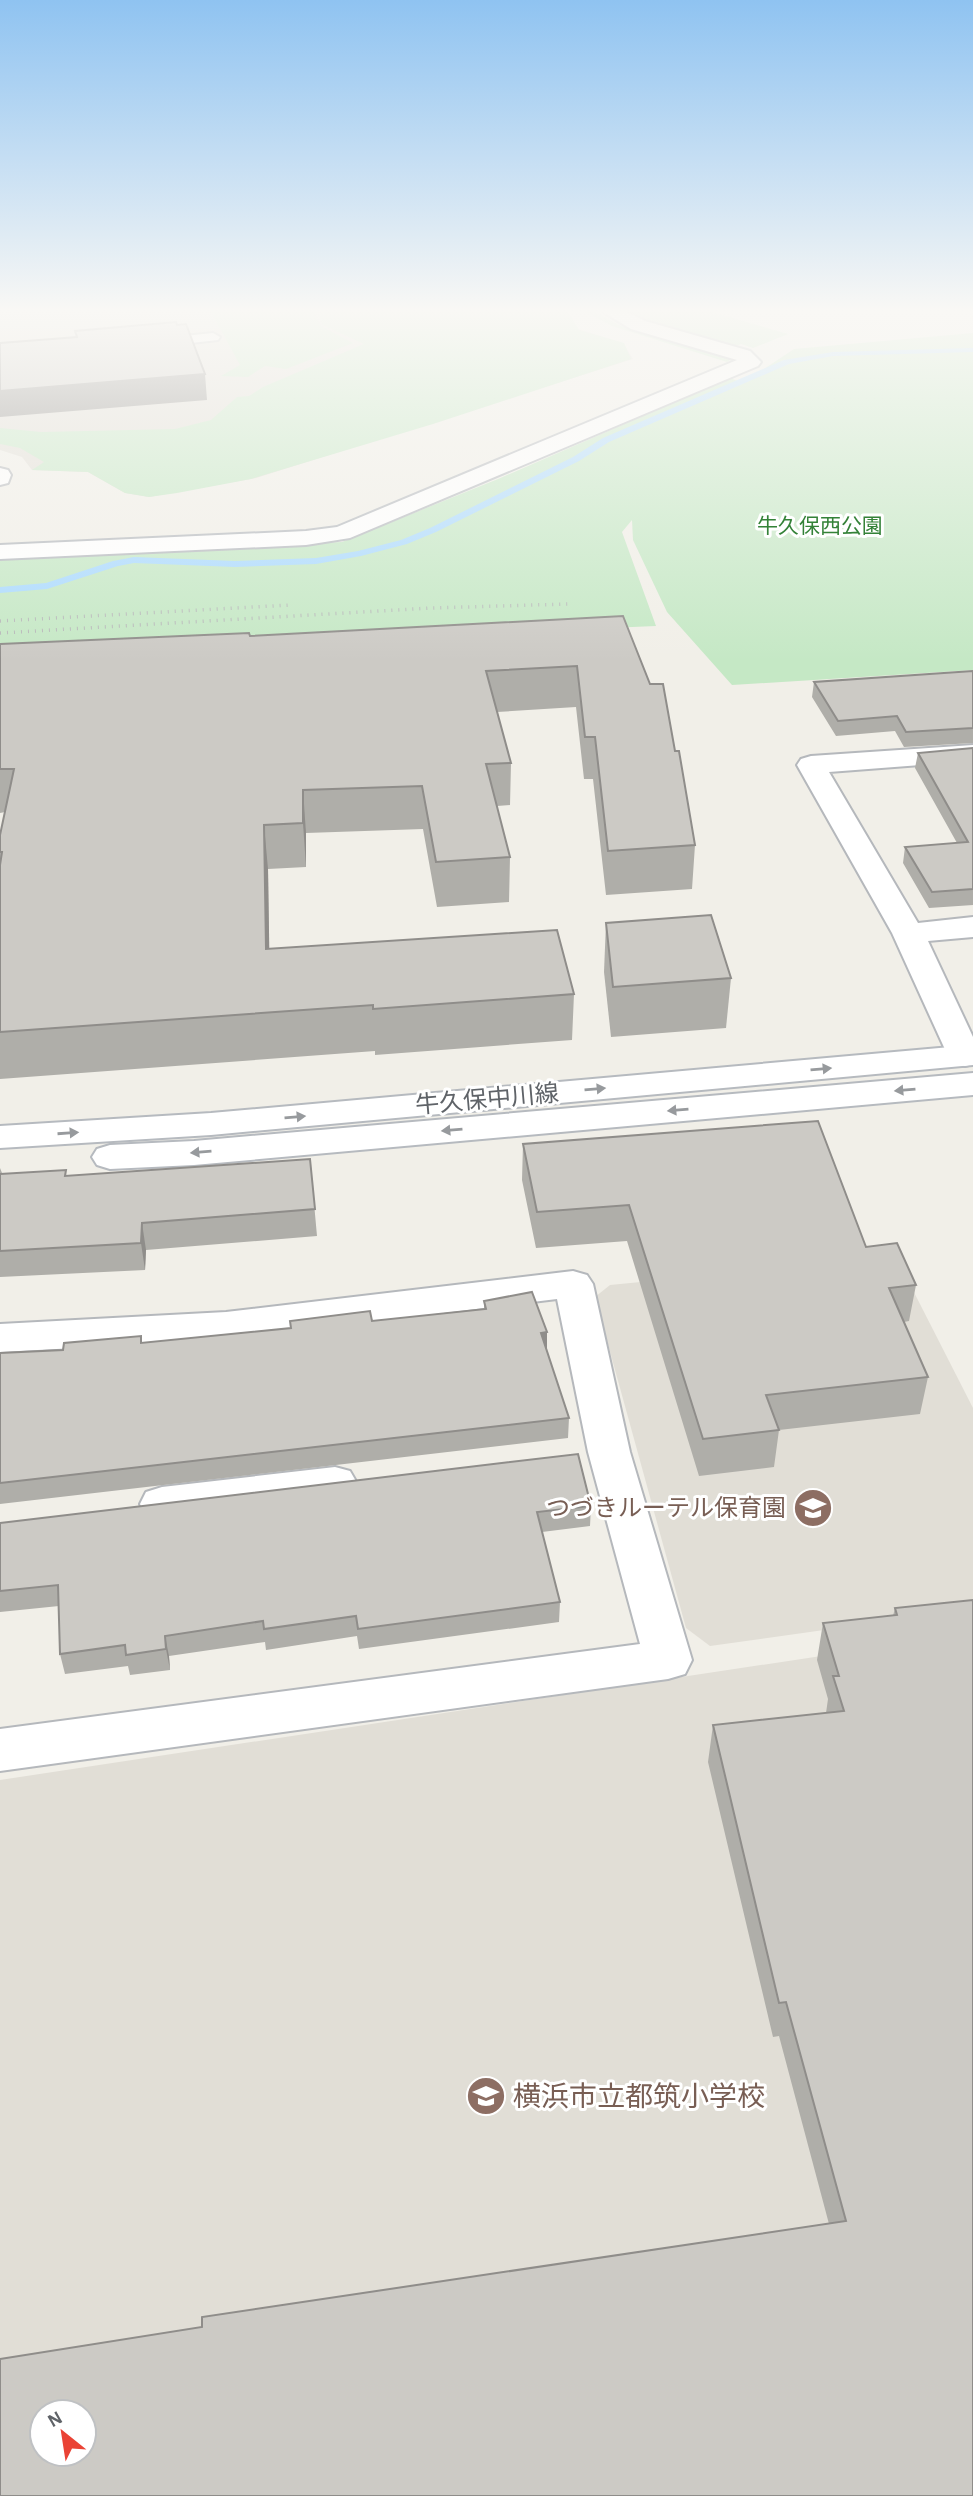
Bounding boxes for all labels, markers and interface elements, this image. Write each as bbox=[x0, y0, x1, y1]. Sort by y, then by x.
park label: 牛久保西公園 bbox=[757, 515, 883, 537]
one-way arrow bbox=[811, 1063, 833, 1074]
street label: 牛久保中川線 bbox=[414, 1080, 560, 1118]
one-way arrow bbox=[584, 1083, 606, 1094]
one-way arrow bbox=[894, 1085, 916, 1096]
one-way arrow bbox=[667, 1105, 689, 1116]
one-way arrow bbox=[284, 1111, 306, 1122]
one-way arrow bbox=[441, 1125, 463, 1136]
one-way arrow bbox=[57, 1128, 79, 1139]
one-way arrow bbox=[190, 1147, 212, 1158]
school or university icon: つづきルーテル保育園 bbox=[792, 1487, 834, 1529]
place label: つづきルーテル保育園 bbox=[546, 1495, 786, 1521]
school or university icon: 横浜市立都筑小学校 bbox=[465, 2075, 507, 2117]
place label: 横浜市立都筑小学校 bbox=[513, 2082, 765, 2112]
north arrow bbox=[28, 2398, 98, 2468]
text: N bbox=[45, 2408, 66, 2431]

